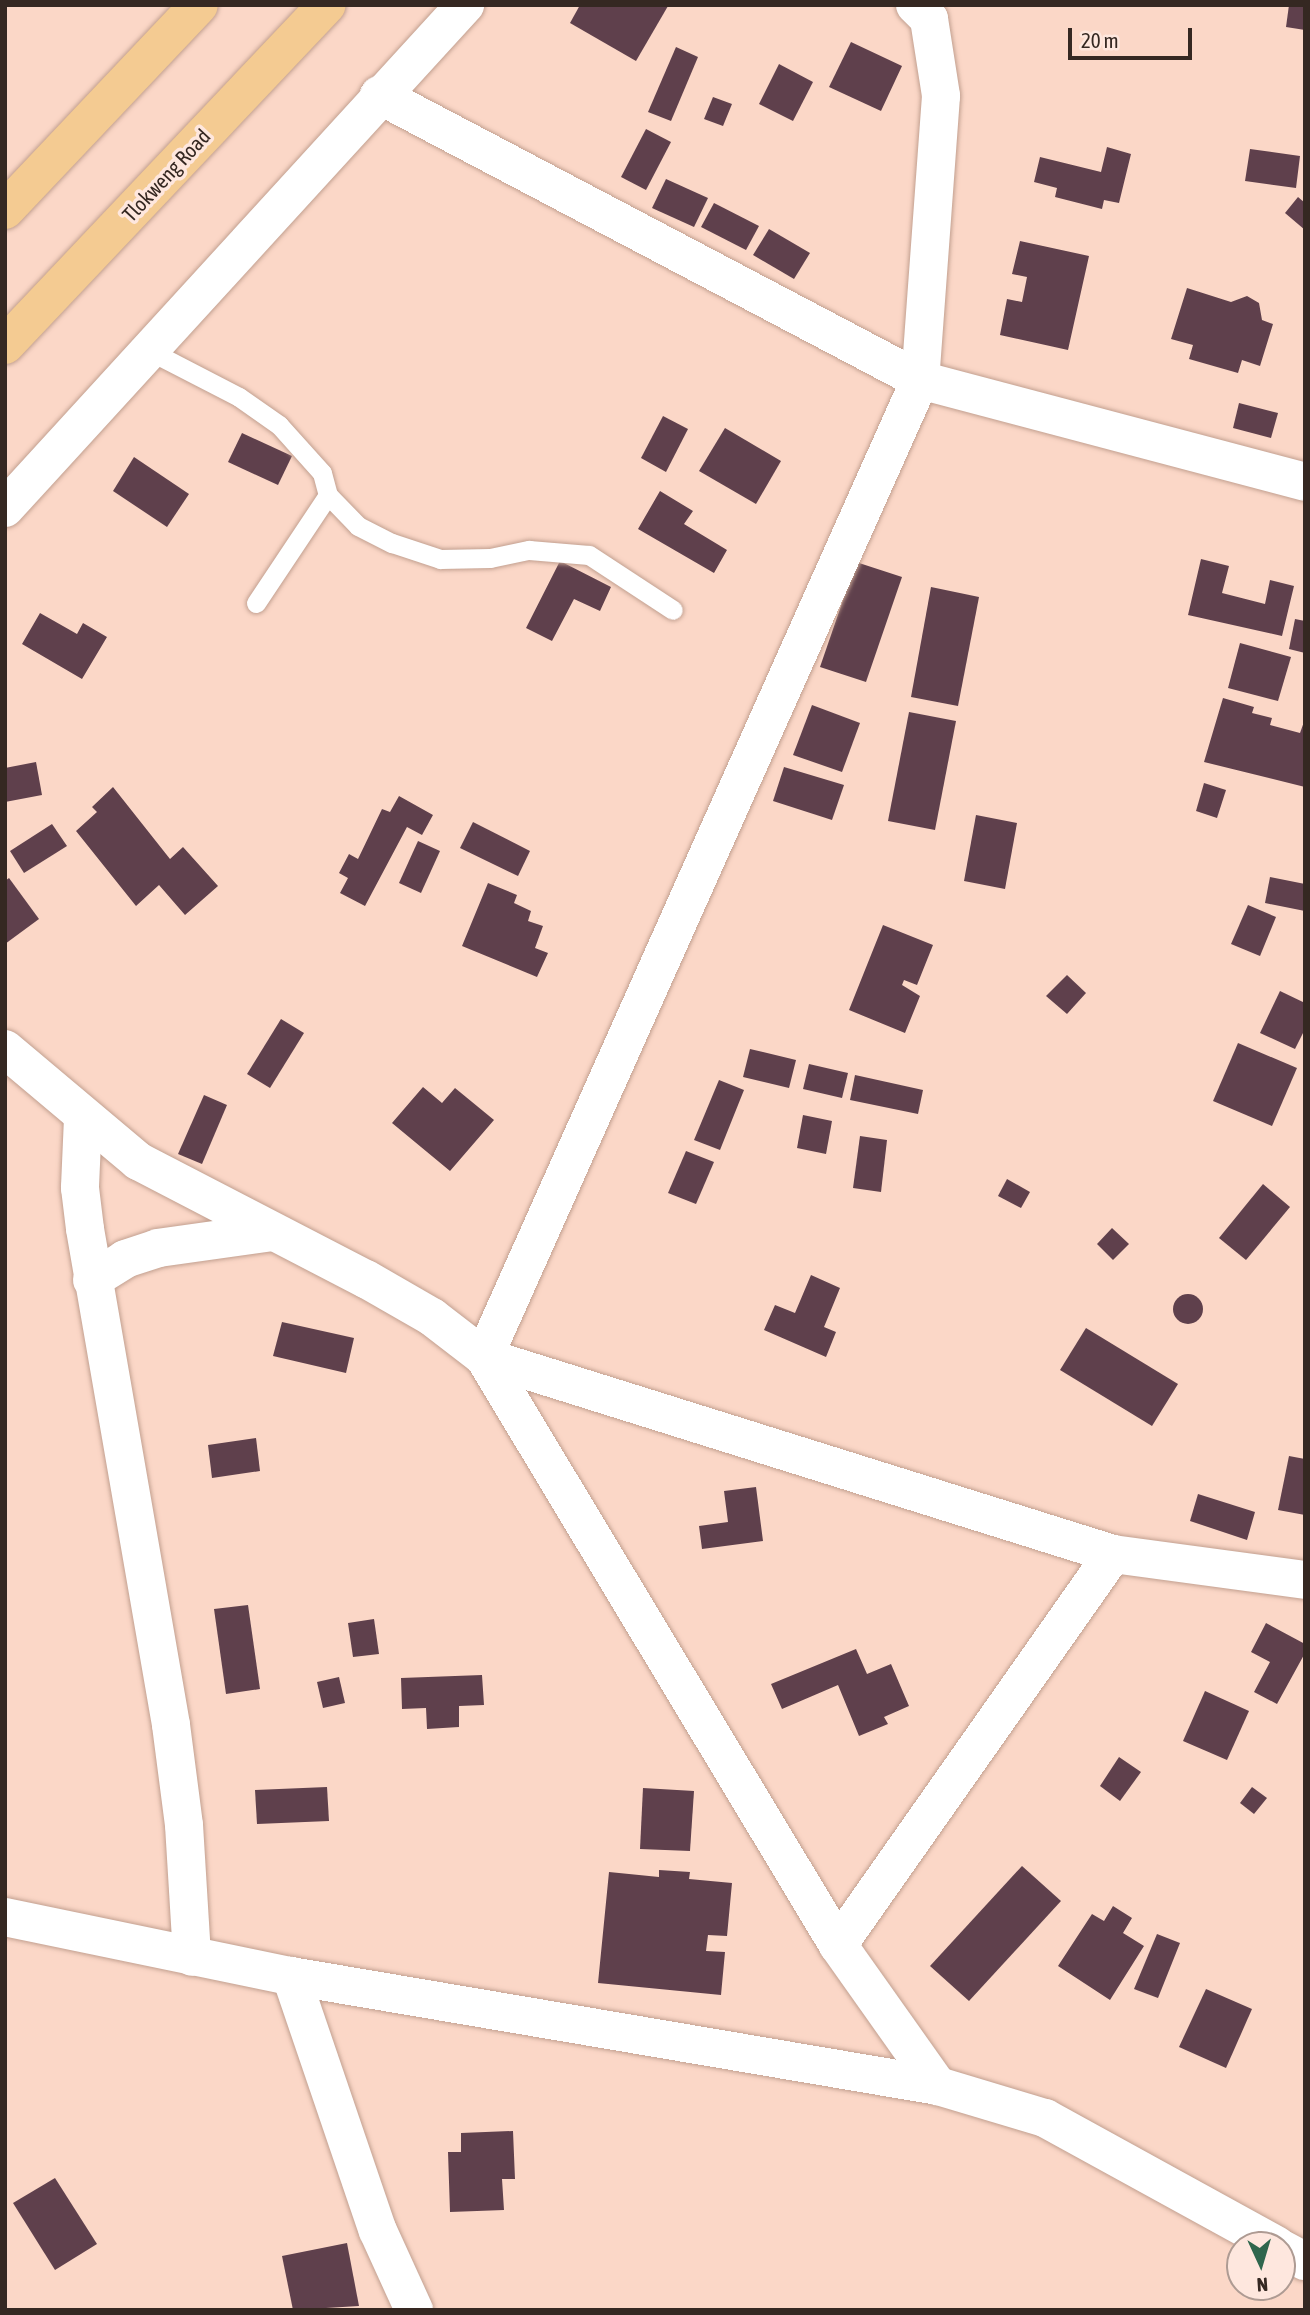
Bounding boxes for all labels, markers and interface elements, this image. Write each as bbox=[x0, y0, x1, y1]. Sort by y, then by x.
scale bar bbox=[1072, 14, 1196, 58]
text: 20 m bbox=[1081, 28, 1119, 52]
street label: Tlokweng Road bbox=[117, 124, 215, 226]
north arrow bbox=[1226, 2231, 1296, 2301]
text: N bbox=[1256, 2274, 1269, 2296]

